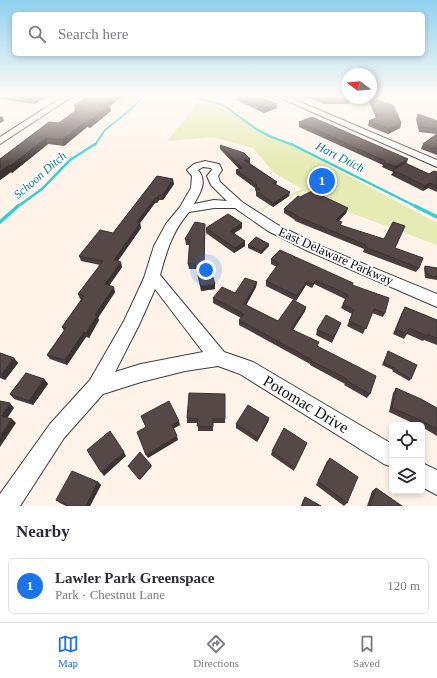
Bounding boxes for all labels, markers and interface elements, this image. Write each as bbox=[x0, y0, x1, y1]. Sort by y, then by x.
search box bbox=[12, 12, 425, 56]
icon: search bbox=[26, 23, 48, 45]
text: Search here bbox=[58, 26, 128, 42]
north arrow bbox=[341, 68, 377, 104]
water label: Hart Dtich bbox=[313, 138, 366, 175]
water label: Schoon Ditch bbox=[11, 148, 69, 202]
pin: 1 bbox=[309, 166, 335, 196]
street label: East Delaware Parkway bbox=[276, 224, 396, 288]
your location bbox=[196, 260, 216, 280]
street label: Potomac Drive bbox=[260, 372, 352, 436]
map controls bbox=[389, 422, 425, 494]
button: locate bbox=[389, 422, 425, 458]
button: layers bbox=[389, 458, 425, 494]
text: Nearby bbox=[16, 522, 70, 541]
text: Lawler Park Greenspace bbox=[55, 570, 214, 586]
text: 1 bbox=[27, 578, 33, 593]
text: 120 m bbox=[387, 578, 420, 593]
text: Park · Chestnut Lane bbox=[55, 587, 165, 602]
tab: Map bbox=[57, 633, 79, 669]
tab: Directions bbox=[193, 633, 239, 669]
tab: Saved bbox=[353, 633, 380, 669]

